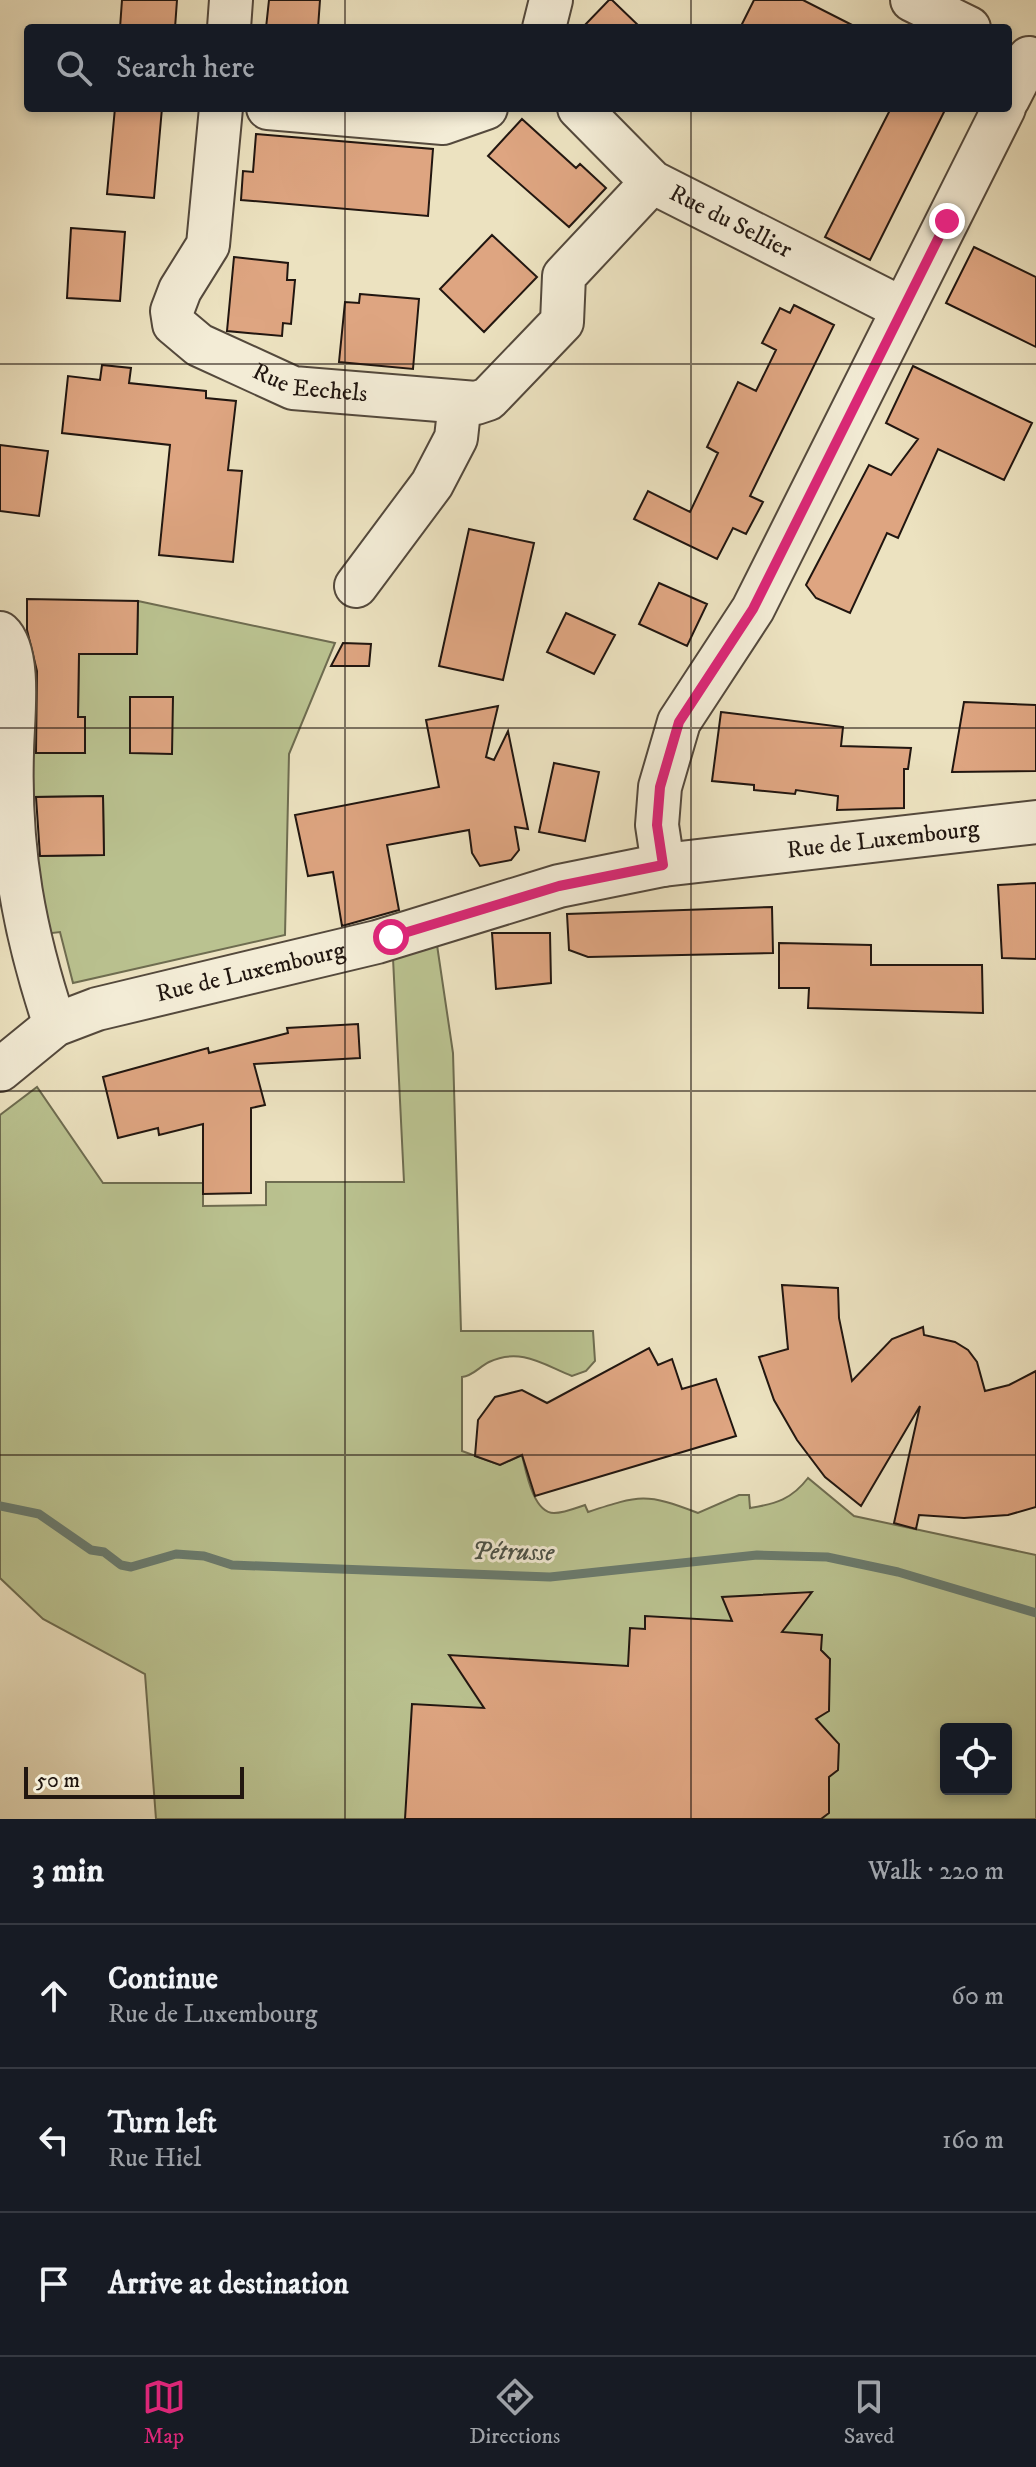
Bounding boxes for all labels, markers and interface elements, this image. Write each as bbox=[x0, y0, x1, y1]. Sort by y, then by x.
search box bbox=[24, 24, 1012, 112]
icon: search bbox=[52, 46, 96, 90]
text: Search here bbox=[116, 50, 255, 87]
street label: Rue du Sellier bbox=[664, 178, 797, 265]
route end bbox=[929, 203, 965, 239]
street label: Rue Eechels bbox=[248, 356, 369, 409]
street label: Rue de Luxembourg bbox=[785, 814, 981, 866]
route start bbox=[373, 919, 409, 955]
street label: Rue de Luxembourg bbox=[153, 935, 348, 1009]
water label: Pétrusse bbox=[471, 1535, 556, 1569]
map controls bbox=[940, 1723, 1012, 1795]
button: locate bbox=[940, 1723, 1012, 1795]
scale bar bbox=[24, 1763, 244, 1799]
text: 50 m bbox=[36, 1767, 80, 1794]
text: 3 min bbox=[32, 1850, 104, 1892]
text: Walk · 220 m bbox=[868, 1855, 1004, 1888]
text: Continue bbox=[108, 1961, 218, 1998]
icon: ahead bbox=[32, 1974, 76, 2018]
text: 60 m bbox=[951, 1980, 1004, 2013]
text: Rue de Luxembourg bbox=[108, 1998, 317, 2031]
text: Turn left bbox=[108, 2105, 217, 2142]
icon: left bbox=[32, 2118, 76, 2162]
text: 160 m bbox=[942, 2124, 1004, 2157]
text: Rue Hiel bbox=[108, 2142, 201, 2175]
icon: arrive bbox=[32, 2262, 76, 2306]
text: Arrive at destination bbox=[108, 2266, 349, 2303]
tab: Map bbox=[142, 2375, 186, 2450]
tab: Directions bbox=[469, 2375, 560, 2450]
tab: Saved bbox=[844, 2375, 894, 2450]

